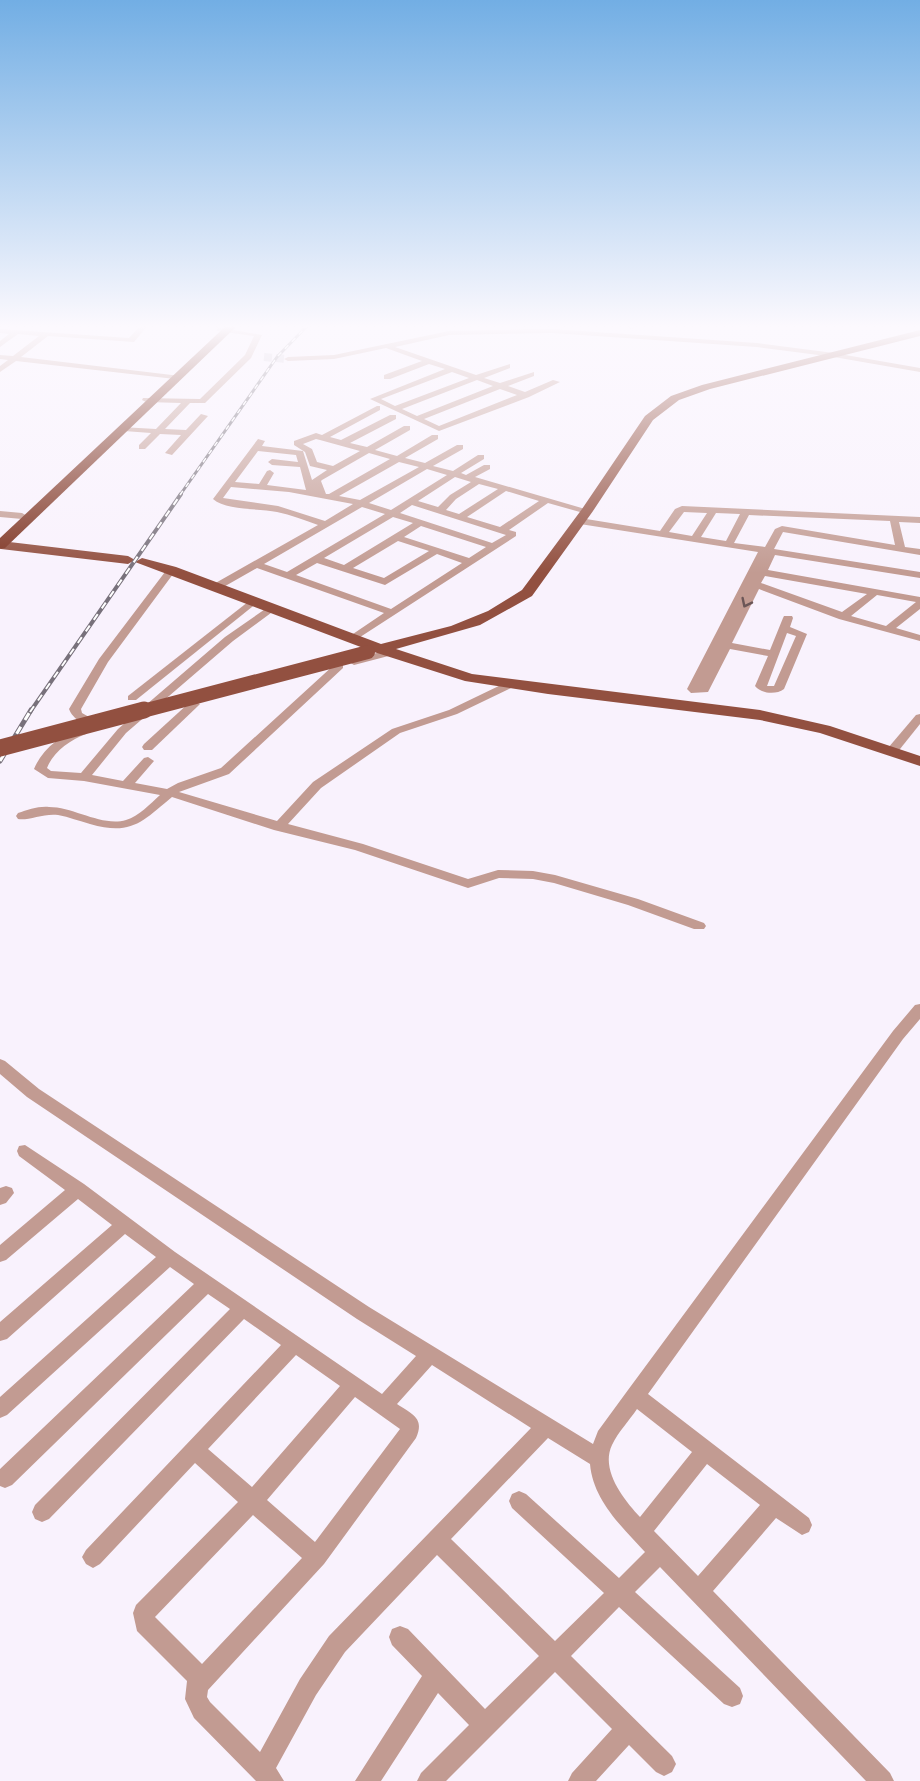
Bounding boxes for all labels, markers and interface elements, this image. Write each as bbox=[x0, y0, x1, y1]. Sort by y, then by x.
one-way arrow bbox=[742, 597, 754, 608]

